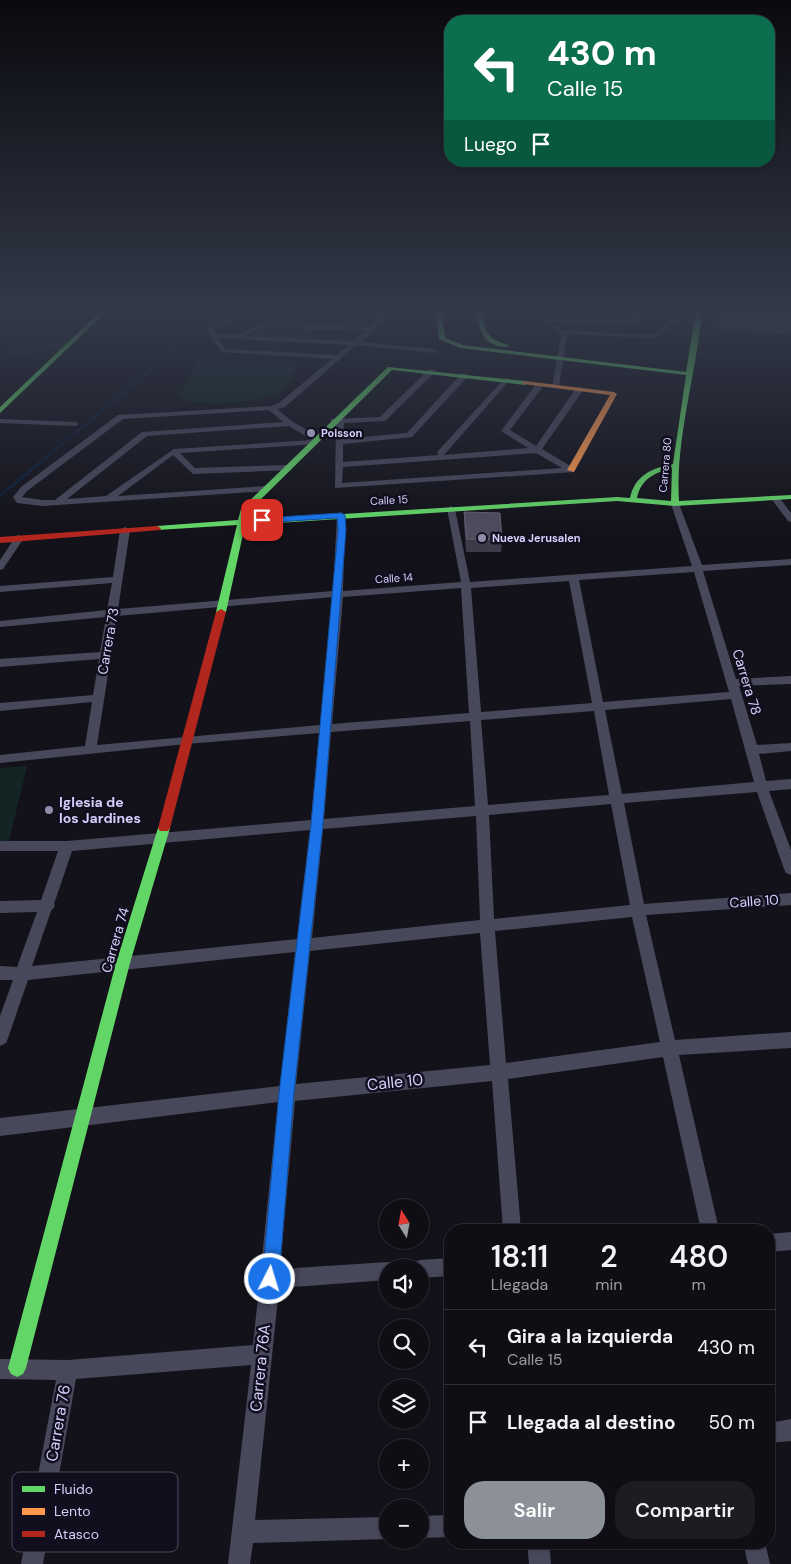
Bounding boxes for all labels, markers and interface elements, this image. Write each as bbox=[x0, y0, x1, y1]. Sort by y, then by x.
text: 430 m bbox=[547, 30, 657, 76]
icon: left bbox=[464, 35, 529, 100]
text: Calle 15 bbox=[547, 74, 623, 103]
icon: arrive bbox=[527, 130, 555, 158]
text: Luego bbox=[464, 132, 517, 157]
place label: Poisson bbox=[321, 426, 363, 440]
marker: Poisson bbox=[305, 427, 317, 439]
street label: Carrera 80 bbox=[656, 437, 674, 493]
street label: Calle 15 bbox=[370, 492, 409, 508]
pin bbox=[241, 499, 283, 541]
icon: arrive bbox=[248, 506, 276, 534]
place label: Nueva Jerusalen bbox=[492, 531, 581, 545]
marker: Nueva Jerusalen bbox=[476, 532, 488, 544]
street label: Calle 14 bbox=[375, 570, 414, 586]
street label: Carrera 73 bbox=[93, 606, 123, 676]
street label: Carrera 78 bbox=[728, 647, 766, 717]
place label: Iglesia de los Jardines bbox=[59, 793, 141, 827]
marker: Iglesia de los Jardines bbox=[43, 804, 55, 816]
street label: Calle 10 bbox=[729, 890, 779, 912]
street label: Carrera 74 bbox=[97, 905, 133, 975]
street label: Calle 10 bbox=[366, 1069, 424, 1095]
north arrow bbox=[379, 1199, 429, 1249]
map controls bbox=[379, 1199, 429, 1549]
text: 18:11 bbox=[491, 1237, 548, 1276]
text: 2 bbox=[600, 1237, 617, 1276]
text: 480 bbox=[669, 1237, 728, 1276]
position arrow bbox=[243, 1252, 295, 1304]
button: sound bbox=[379, 1259, 429, 1309]
text: Llegada bbox=[491, 1274, 548, 1295]
text: min bbox=[595, 1274, 622, 1295]
text: m bbox=[692, 1274, 706, 1295]
button: search bbox=[379, 1319, 429, 1369]
street label: Carrera 76A bbox=[245, 1323, 275, 1413]
text: Gira a la izquierda bbox=[507, 1324, 673, 1349]
icon: left bbox=[464, 1333, 492, 1361]
text: 430 m bbox=[697, 1335, 755, 1360]
text: Calle 15 bbox=[507, 1349, 562, 1370]
button: layers bbox=[379, 1379, 429, 1429]
street label: Carrera 76 bbox=[41, 1383, 75, 1463]
icon: arrive bbox=[464, 1408, 492, 1436]
text: Llegada al destino bbox=[507, 1410, 676, 1435]
text: 50 m bbox=[708, 1410, 755, 1435]
button: + bbox=[379, 1439, 429, 1489]
legend bbox=[12, 1472, 178, 1552]
text: Fluido bbox=[54, 1480, 93, 1498]
button: Salir bbox=[464, 1481, 605, 1539]
button: Compartir bbox=[615, 1481, 755, 1539]
button: − bbox=[379, 1499, 429, 1549]
text: Lento bbox=[54, 1502, 91, 1520]
text: Atasco bbox=[54, 1525, 99, 1543]

